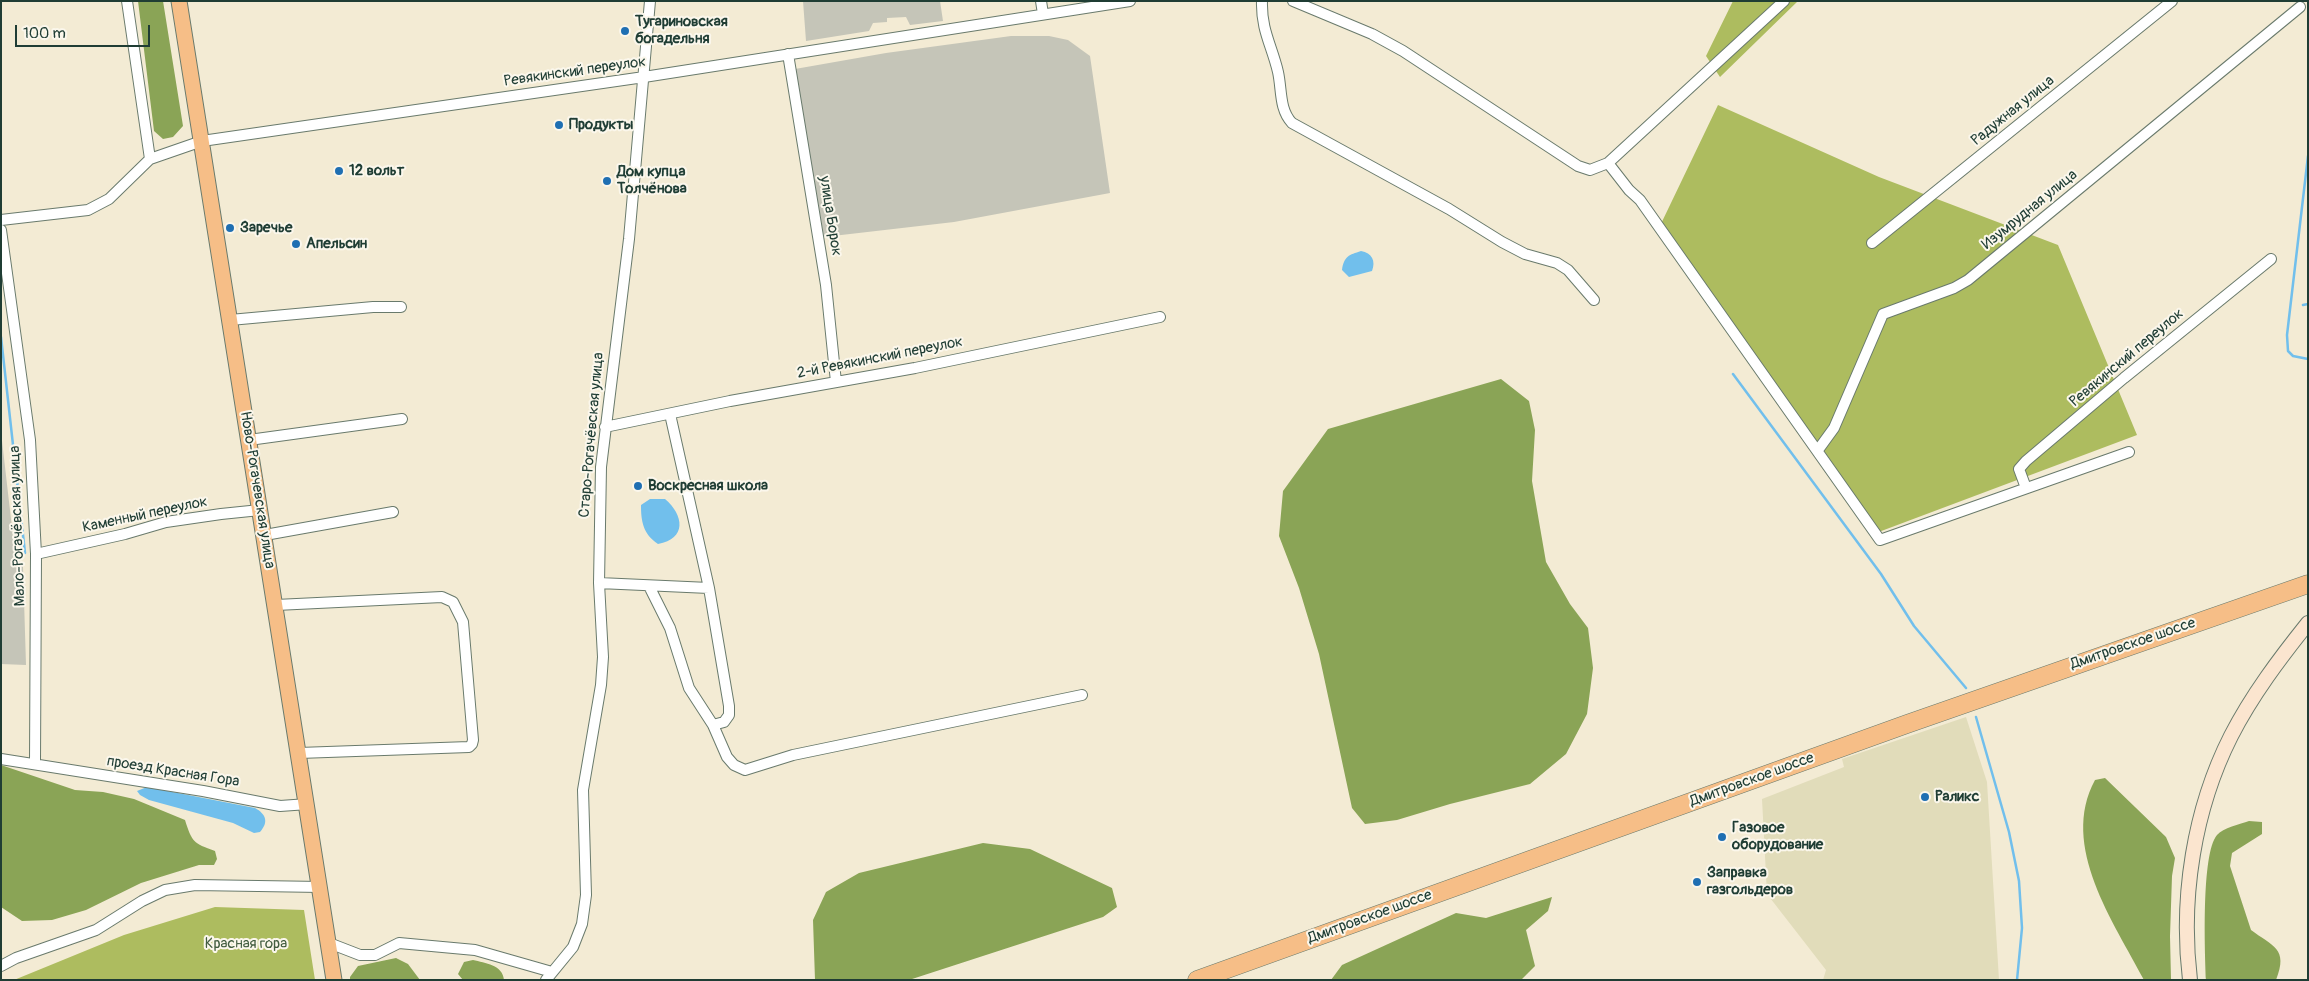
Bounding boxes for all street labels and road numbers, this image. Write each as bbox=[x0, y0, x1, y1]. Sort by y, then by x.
street label: Ревякинский переулок bbox=[503, 53, 647, 91]
street label: Радужная улица bbox=[1968, 72, 2058, 150]
street label: Изумрудная улица bbox=[1979, 166, 2081, 254]
street label: улица Борок bbox=[815, 175, 845, 257]
street label: Ревякинский переулок bbox=[2066, 305, 2188, 411]
street label: 2-й Ревякинский переулок bbox=[796, 333, 964, 383]
street label: Старо-Рогачёвская улица bbox=[576, 352, 608, 518]
street label: Ново-Рогачевская улица bbox=[236, 410, 278, 570]
street label: Мало-Рогачёвская улица bbox=[6, 445, 30, 607]
street label: Каменный переулок bbox=[81, 493, 209, 537]
street label: Дмитровское шоссе bbox=[2068, 614, 2198, 674]
street label: Дмитровское шоссе bbox=[1687, 749, 1817, 811]
street label: проезд Красная Гора bbox=[105, 753, 241, 791]
street label: Дмитровское шоссе bbox=[1305, 886, 1435, 948]

